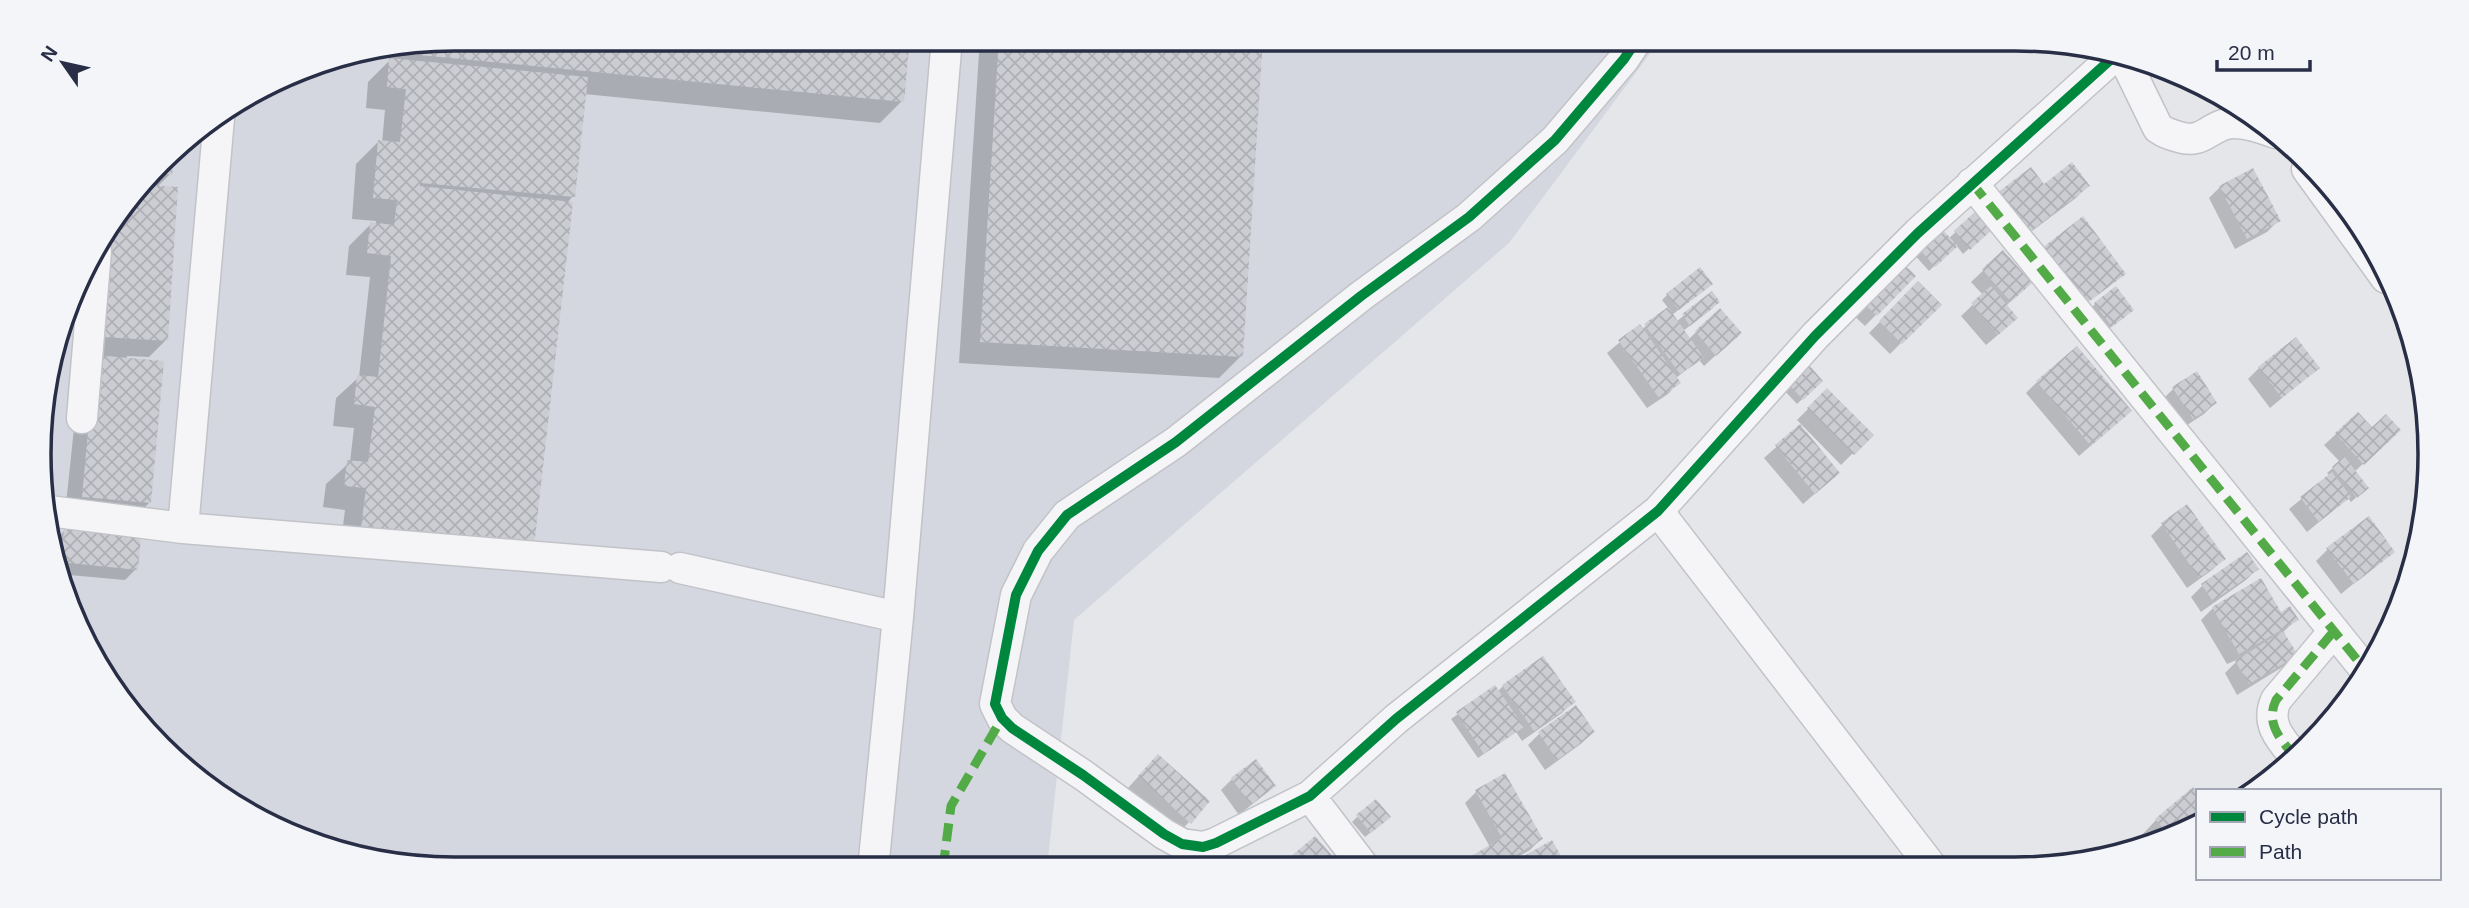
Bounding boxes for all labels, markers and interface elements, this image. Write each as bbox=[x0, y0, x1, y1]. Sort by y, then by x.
north arrow bbox=[28, 28, 98, 98]
scale bar bbox=[2217, 28, 2310, 72]
text: 20 m bbox=[2228, 41, 2275, 64]
text: N bbox=[37, 42, 62, 65]
legend bbox=[2196, 789, 2441, 880]
text: Cycle path bbox=[2259, 805, 2358, 828]
text: Path bbox=[2259, 840, 2302, 863]

